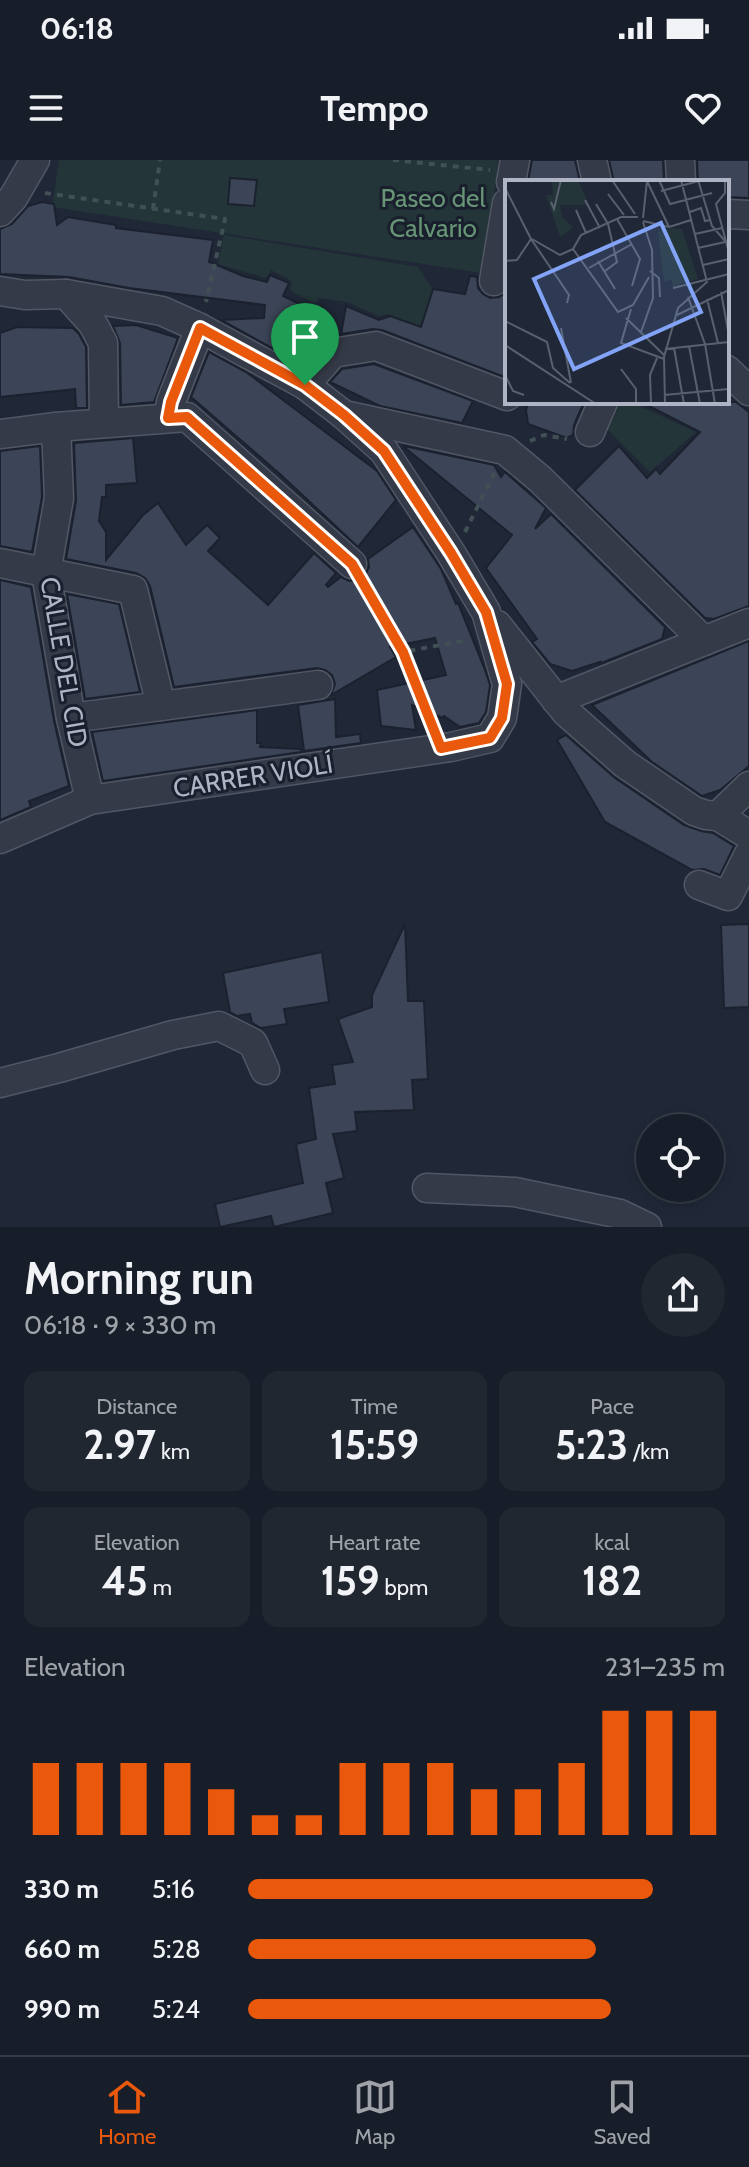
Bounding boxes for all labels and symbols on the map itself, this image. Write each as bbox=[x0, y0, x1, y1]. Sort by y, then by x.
inset map bbox=[505, 180, 729, 404]
park label: Paseo del Calvario bbox=[380, 182, 486, 244]
pin bbox=[271, 303, 339, 385]
street label: CALLE DEL CID bbox=[33, 574, 95, 750]
street label: CARRER VIOLÍ bbox=[171, 748, 335, 804]

